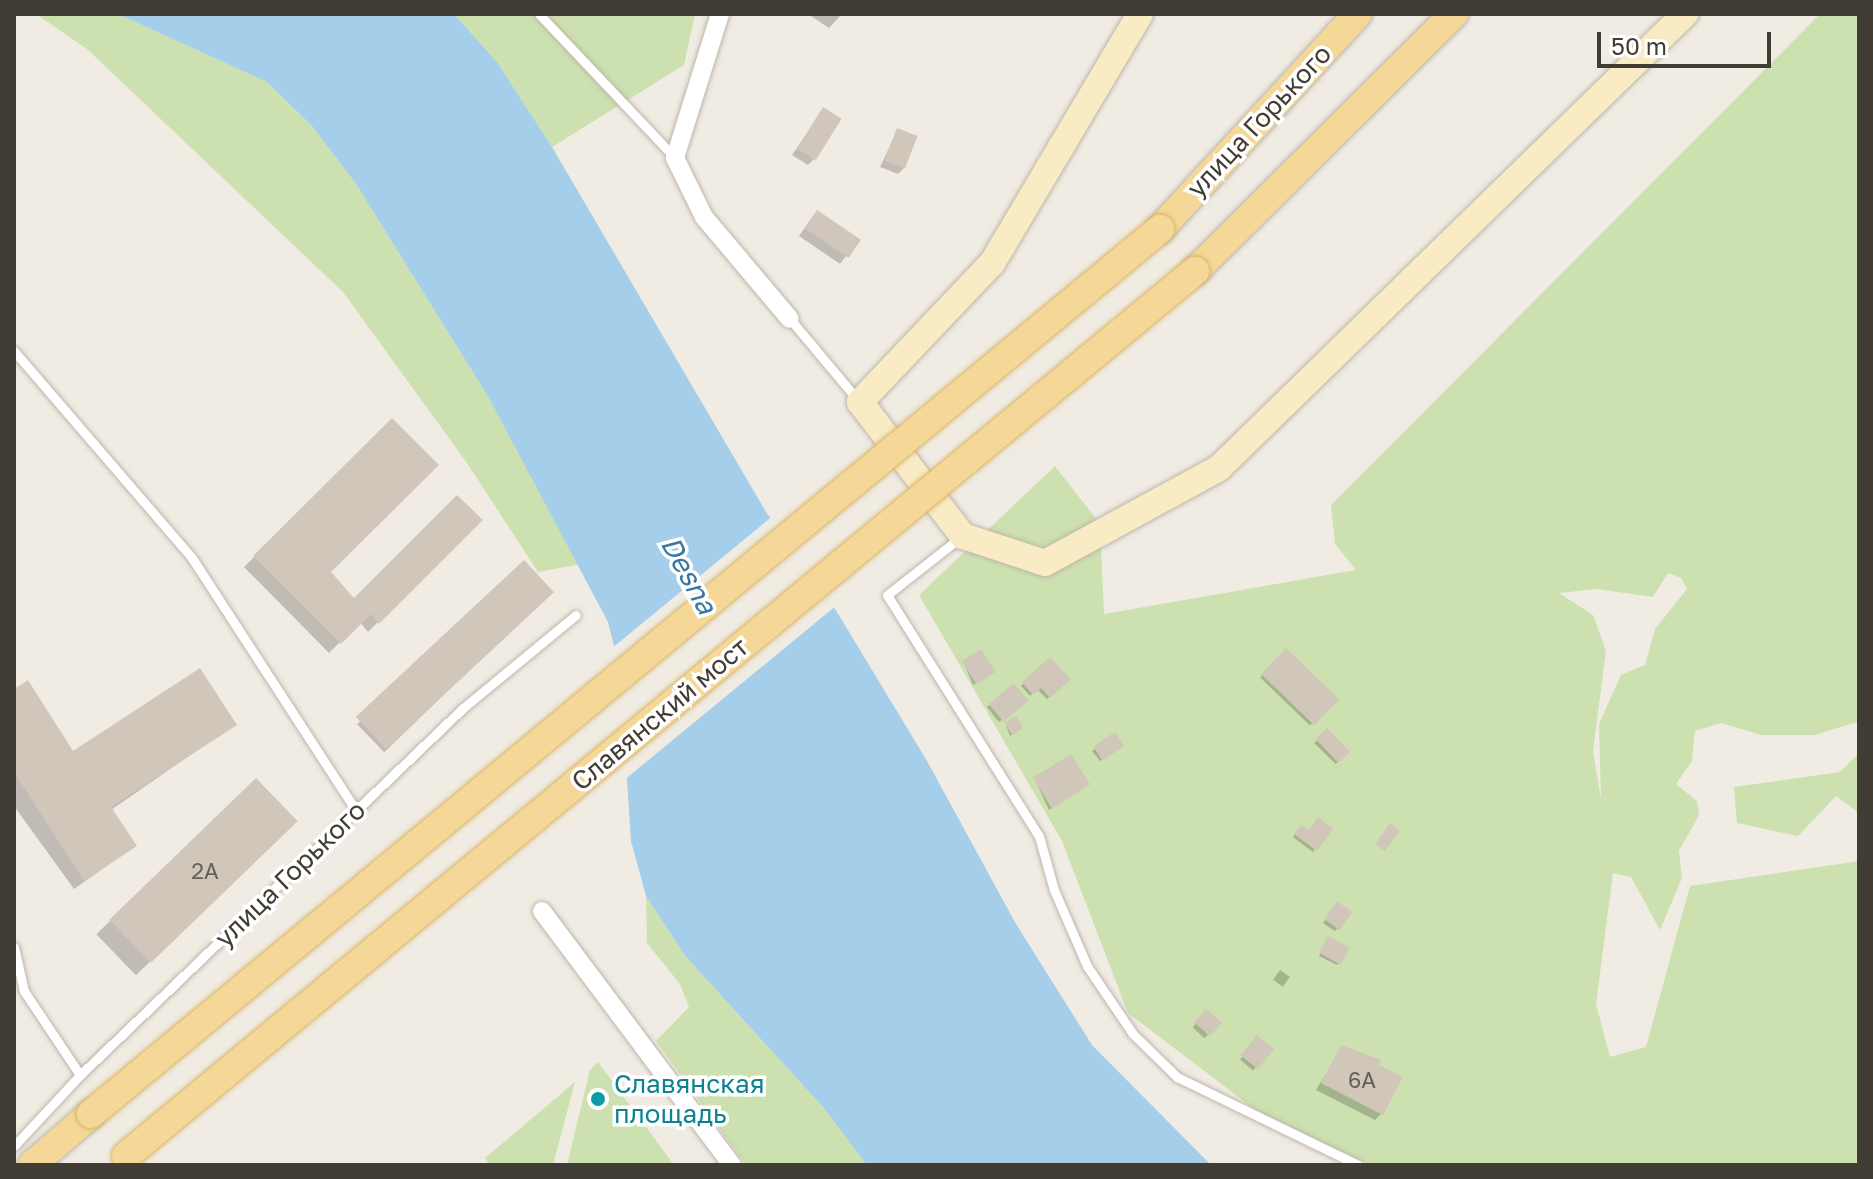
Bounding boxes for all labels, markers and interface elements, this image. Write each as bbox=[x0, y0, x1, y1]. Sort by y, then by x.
scale bar bbox=[1601, 16, 1775, 66]
text: 50 m bbox=[1611, 31, 1667, 60]
street label: улица Горького bbox=[1180, 38, 1338, 204]
water label: Desna bbox=[654, 530, 724, 620]
street label: Славянский мост bbox=[565, 631, 755, 797]
street label: улица Горького bbox=[208, 794, 372, 954]
house number: 2А bbox=[191, 858, 219, 884]
house number: 6А bbox=[1348, 1067, 1376, 1093]
place label: Славянская площадь bbox=[614, 1068, 765, 1130]
marker: Славянская площадь bbox=[589, 1090, 607, 1108]

